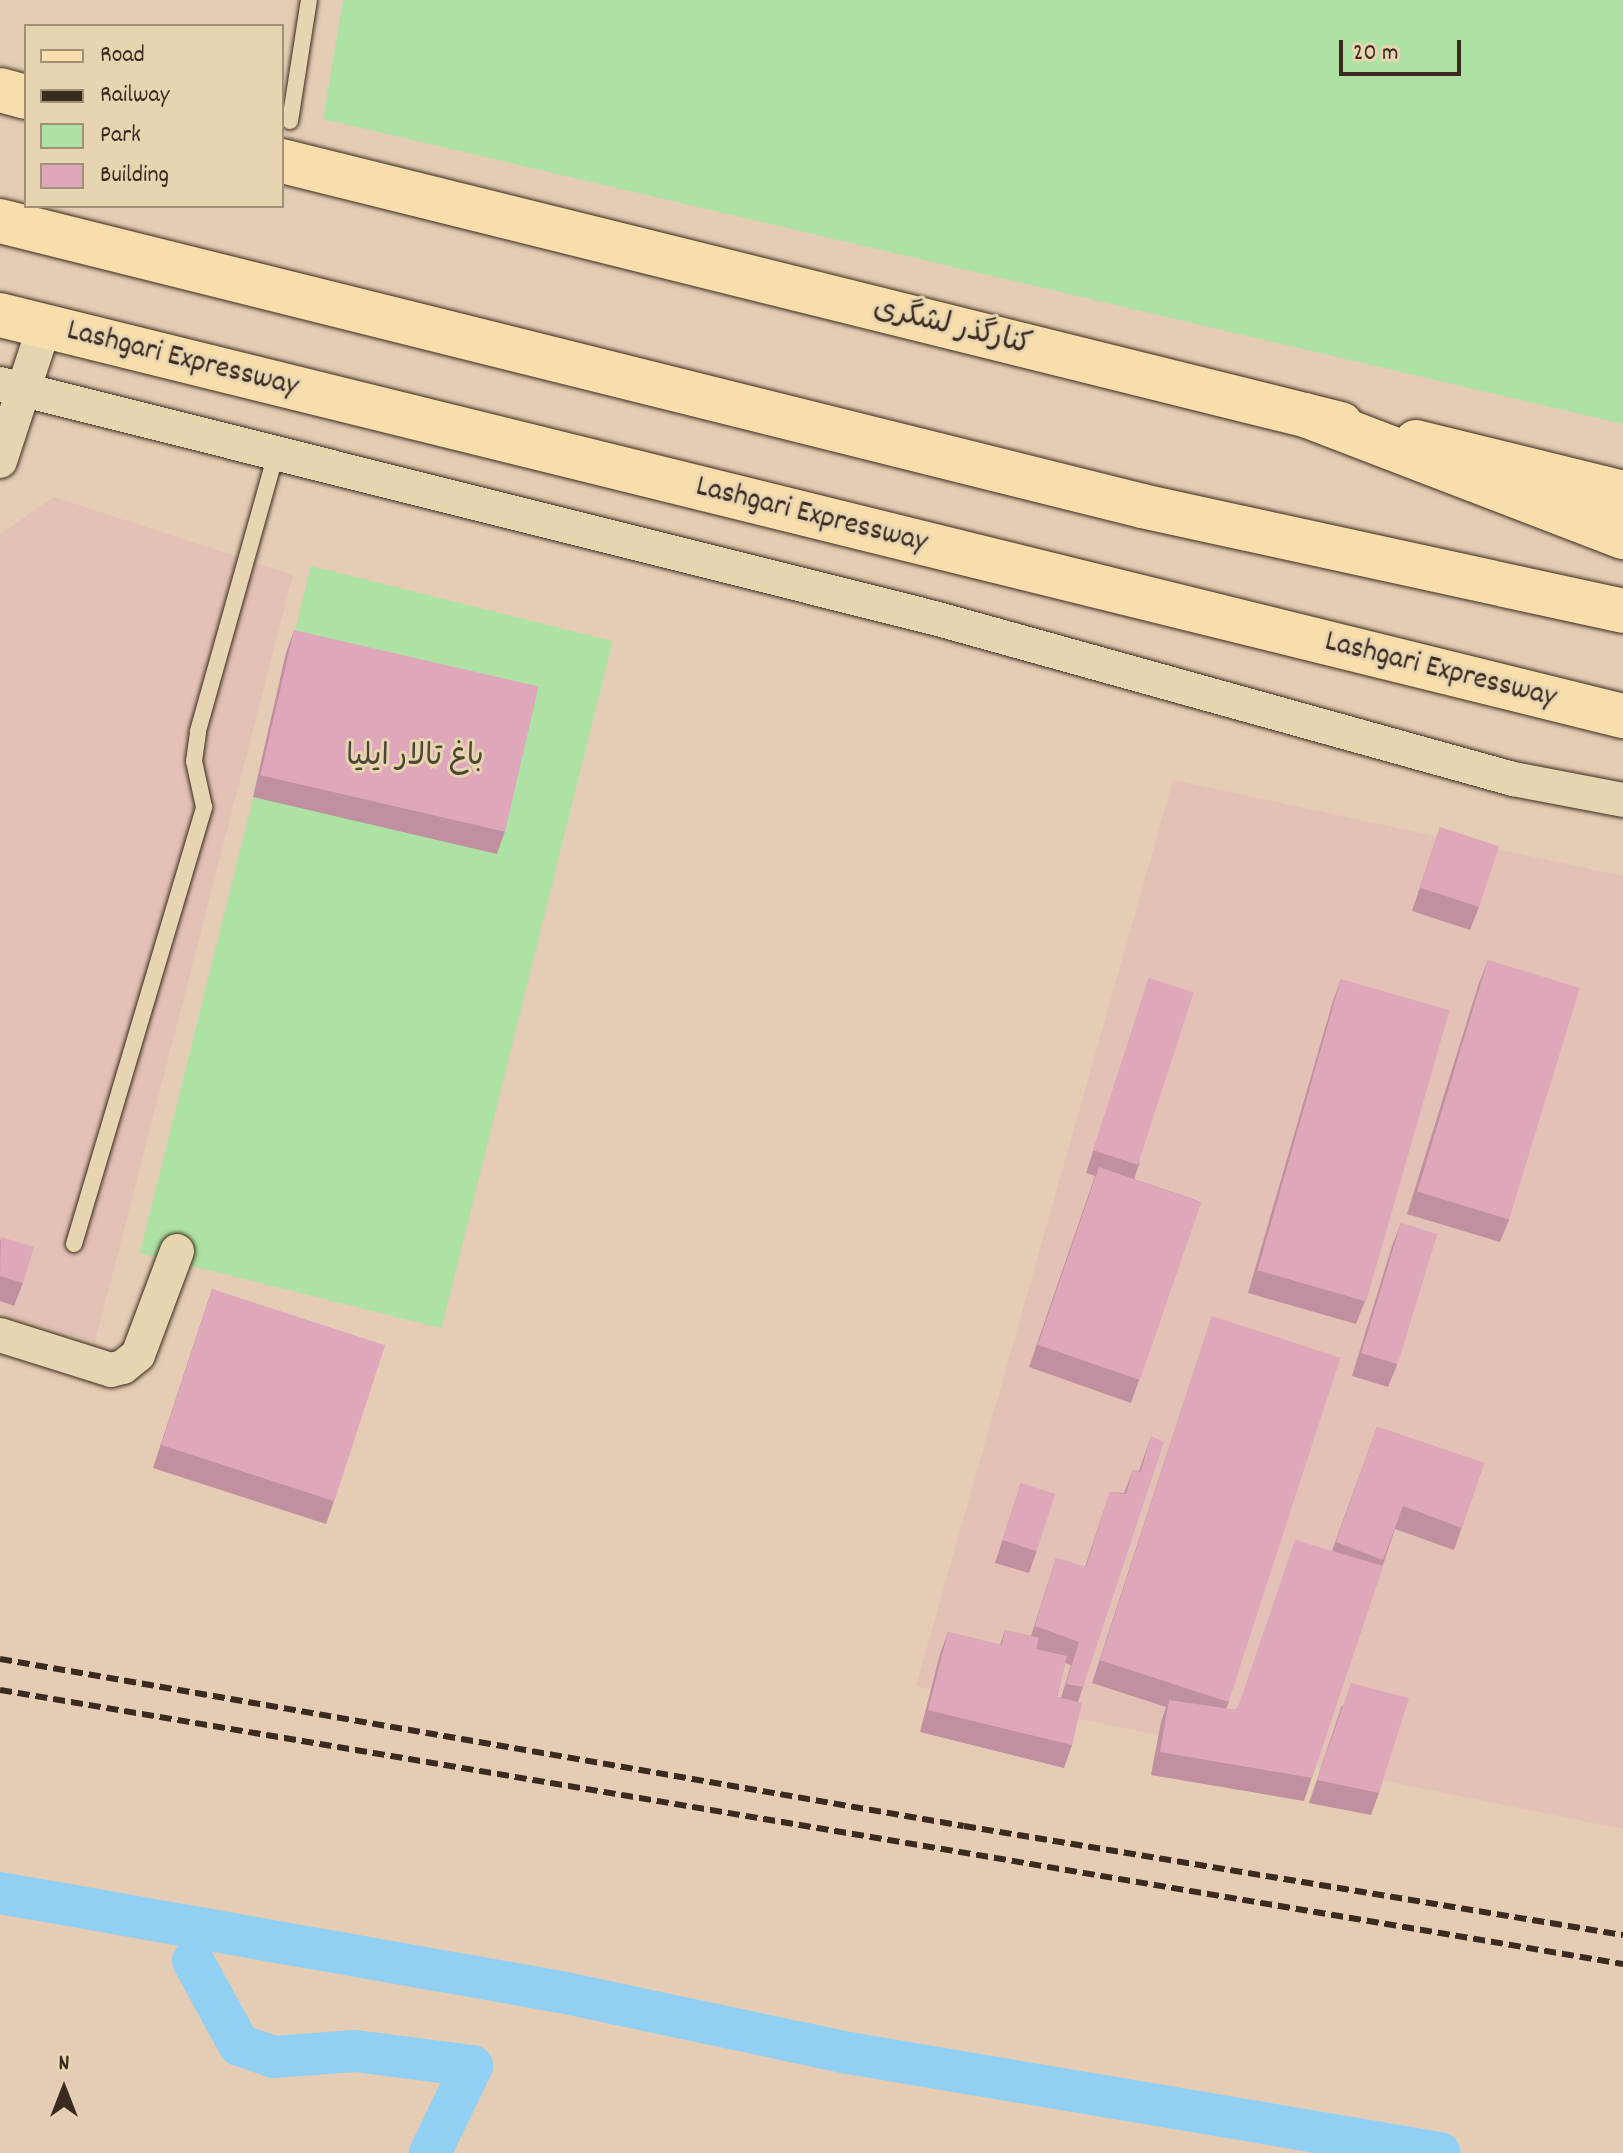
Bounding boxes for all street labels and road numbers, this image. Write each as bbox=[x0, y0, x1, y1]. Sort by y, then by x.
street label: کنارگذر لشگری bbox=[869, 292, 1035, 366]
street label: Lashgari Expressway bbox=[63, 315, 301, 407]
street label: Lashgari Expressway bbox=[692, 471, 930, 563]
street label: Lashgari Expressway bbox=[1321, 626, 1559, 718]

